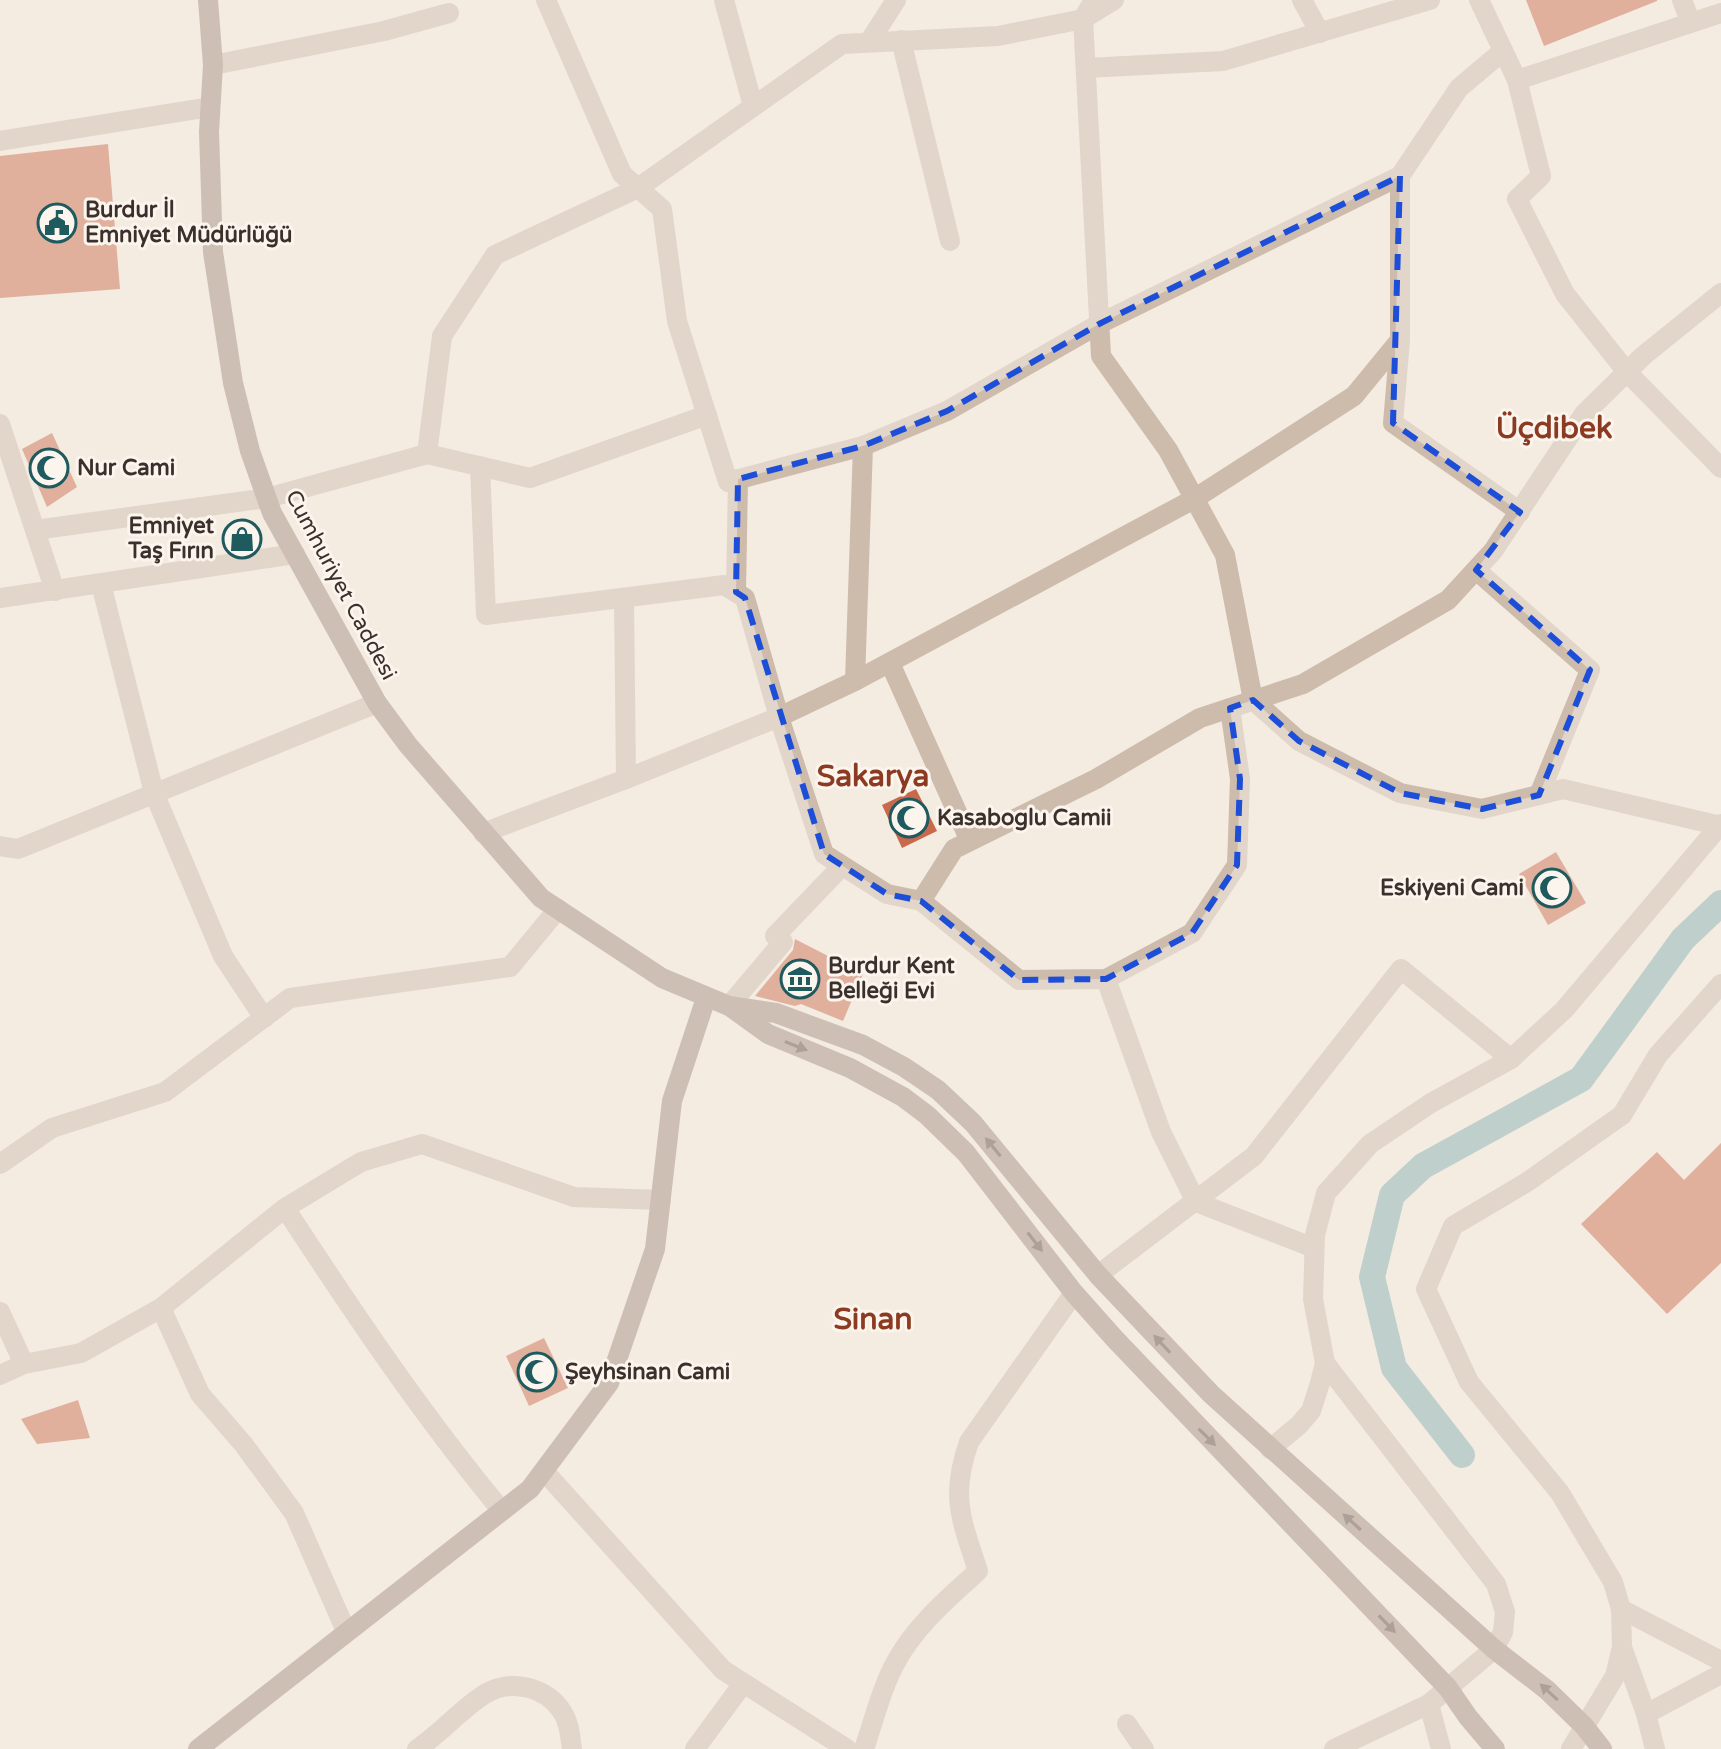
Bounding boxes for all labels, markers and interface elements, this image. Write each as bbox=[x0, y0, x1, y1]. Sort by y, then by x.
place label: Burdur İl Emniyet Müdürlüğü bbox=[85, 196, 292, 248]
public building icon: Burdur İl Emniyet Müdürlüğü bbox=[36, 202, 78, 244]
district label: Üçdibek bbox=[1496, 410, 1612, 447]
mosque icon: Nur Cami bbox=[28, 447, 70, 489]
place label: Nur Cami bbox=[77, 455, 175, 481]
street label: Cumhuriyet Caddesi bbox=[280, 486, 402, 684]
place label: Emniyet Taş Fırın bbox=[127, 513, 215, 564]
shop icon: Emniyet Taş Fırın bbox=[221, 518, 263, 560]
district label: Sakarya bbox=[817, 758, 929, 795]
mosque icon: Kasaboglu Camii bbox=[888, 797, 930, 839]
place label: Kasaboglu Camii bbox=[937, 805, 1112, 831]
mosque icon: Eskiyeni Cami bbox=[1531, 867, 1573, 909]
place label: Eskiyeni Cami bbox=[1380, 875, 1524, 901]
place label: Burdur Kent Belleği Evi bbox=[828, 953, 955, 1004]
museum icon: Burdur Kent Belleği Evi bbox=[779, 958, 821, 1000]
one-way arrow bbox=[784, 1039, 808, 1052]
one-way arrow bbox=[985, 1137, 1002, 1157]
one-way arrow bbox=[1026, 1232, 1042, 1252]
district label: Sinan bbox=[833, 1301, 913, 1338]
one-way arrow bbox=[1154, 1335, 1172, 1354]
mosque icon: Şeyhsinan Cami bbox=[516, 1351, 558, 1393]
place label: Şeyhsinan Cami bbox=[565, 1359, 730, 1385]
one-way arrow bbox=[1197, 1427, 1216, 1446]
one-way arrow bbox=[1342, 1514, 1361, 1532]
one-way arrow bbox=[1377, 1614, 1396, 1633]
one-way arrow bbox=[1539, 1683, 1558, 1701]

